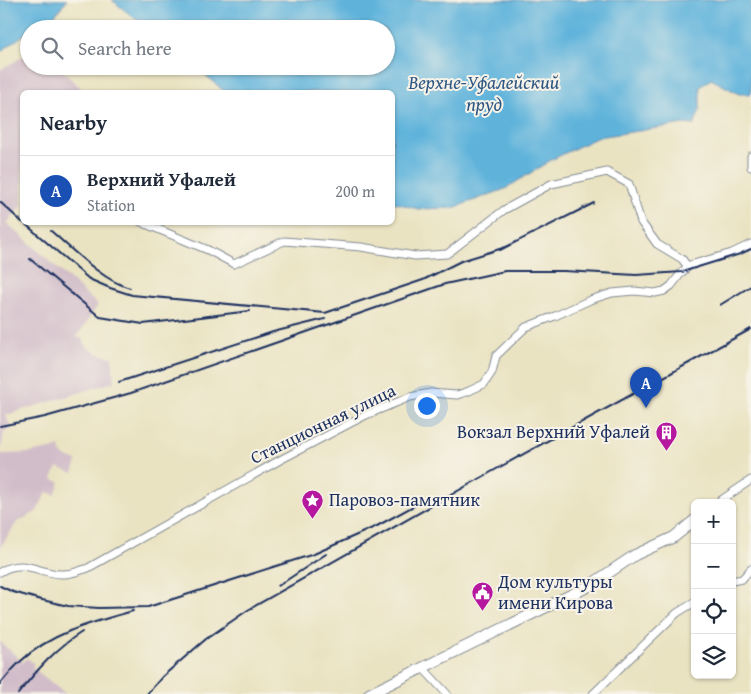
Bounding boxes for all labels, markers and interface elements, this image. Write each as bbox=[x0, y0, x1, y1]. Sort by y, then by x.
search box bbox=[20, 20, 395, 75]
icon: search bbox=[38, 34, 66, 62]
text: Search here bbox=[78, 34, 172, 62]
water label: Верхне-Уфалейский пруд bbox=[408, 68, 560, 118]
text: Nearby bbox=[40, 107, 107, 138]
text: Верхний Уфалей bbox=[87, 165, 236, 193]
text: A bbox=[51, 179, 61, 203]
text: 200 m bbox=[335, 179, 375, 203]
text: Station bbox=[87, 193, 135, 217]
pin: A bbox=[630, 367, 662, 408]
street label: Станционная улица bbox=[246, 376, 400, 470]
your location bbox=[414, 393, 440, 419]
place label: Вокзал Верхний Уфалей bbox=[457, 418, 650, 445]
building icon: Вокзал Верхний Уфалей bbox=[654, 420, 678, 451]
place label: Паровоз-памятник bbox=[329, 486, 481, 513]
place icon: Паровоз-памятник bbox=[301, 488, 325, 519]
map controls bbox=[691, 499, 736, 679]
button: + bbox=[691, 499, 736, 544]
button: − bbox=[691, 544, 736, 589]
place label: Дом культуры имени Кирова bbox=[497, 568, 614, 616]
public building icon: Дом культуры имени Кирова bbox=[470, 580, 494, 611]
button: locate bbox=[691, 589, 736, 634]
button: layers bbox=[691, 634, 736, 679]

